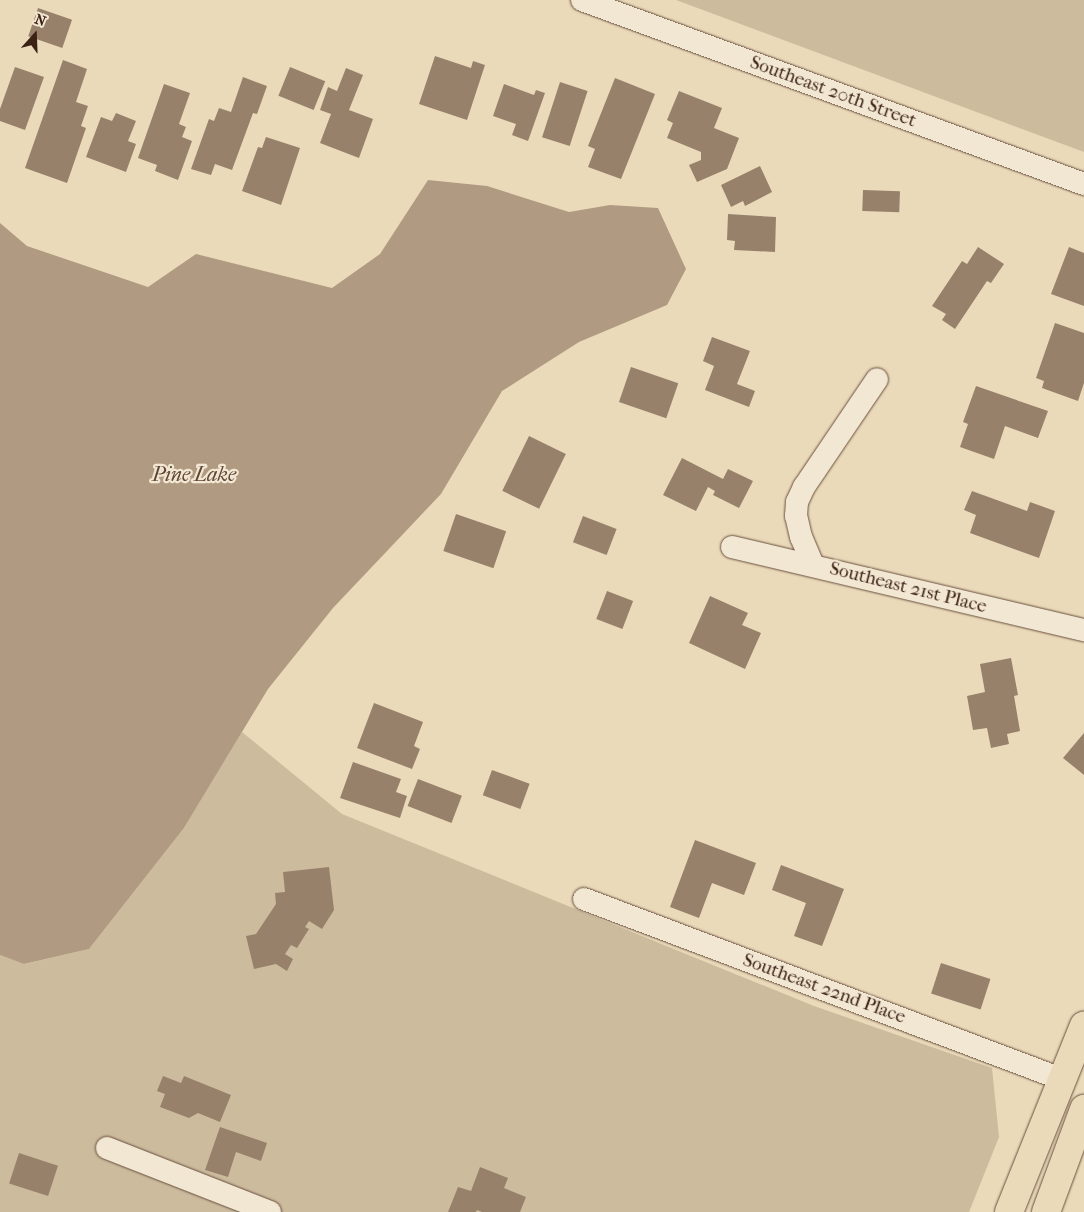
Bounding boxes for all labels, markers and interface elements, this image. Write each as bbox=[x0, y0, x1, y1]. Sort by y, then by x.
north arrow bbox=[10, 10, 60, 60]
text: N bbox=[32, 11, 48, 30]
street label: Southeast 20th Street bbox=[747, 51, 919, 133]
water label: Pine Lake bbox=[152, 462, 236, 486]
street label: Southeast 21st Place bbox=[827, 557, 989, 619]
street label: Southeast 22nd Place bbox=[739, 949, 909, 1029]

